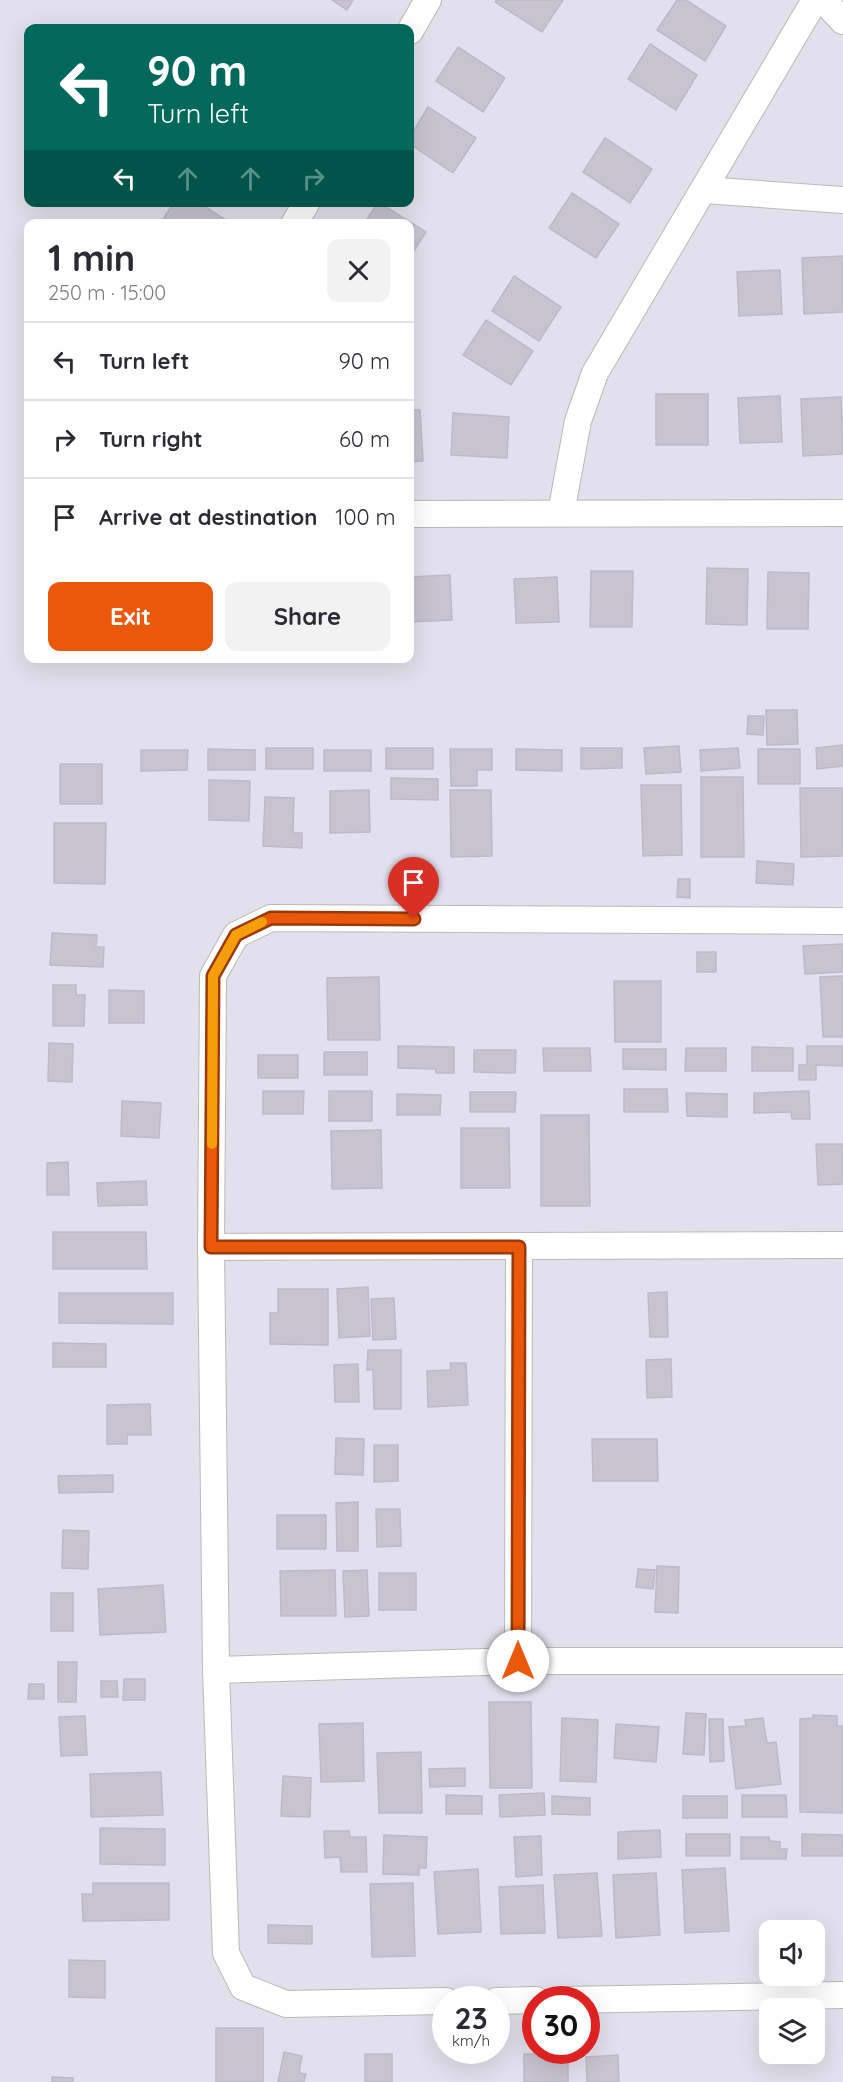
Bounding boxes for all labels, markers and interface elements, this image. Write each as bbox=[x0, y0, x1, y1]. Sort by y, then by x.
text: 90 m bbox=[147, 44, 247, 97]
icon: left bbox=[48, 48, 126, 126]
text: Turn left bbox=[147, 96, 249, 130]
icon: left bbox=[108, 162, 141, 195]
icon: ahead bbox=[171, 162, 204, 195]
icon: ahead bbox=[234, 162, 267, 195]
icon: right bbox=[297, 162, 330, 195]
text: 1 min bbox=[48, 235, 135, 280]
button: close bbox=[327, 239, 390, 302]
text: 250 m · 15:00 bbox=[48, 280, 166, 305]
icon: left bbox=[48, 345, 81, 378]
text: Turn left bbox=[99, 347, 189, 375]
text: 90 m bbox=[339, 347, 390, 375]
icon: right bbox=[48, 423, 81, 456]
text: Turn right bbox=[99, 425, 203, 453]
text: 60 m bbox=[339, 425, 390, 453]
icon: arrive bbox=[48, 501, 81, 534]
text: Arrive at destination bbox=[99, 503, 317, 531]
text: 100 m bbox=[335, 503, 396, 531]
button: Exit bbox=[48, 582, 213, 651]
button: Share bbox=[225, 582, 390, 651]
pin bbox=[388, 857, 439, 919]
icon: arrive bbox=[397, 866, 430, 899]
position arrow bbox=[486, 1629, 550, 1693]
map controls bbox=[759, 1920, 825, 2064]
button: sound bbox=[759, 1920, 825, 1986]
speed limit sign: 30 bbox=[522, 1986, 600, 2064]
button: layers bbox=[759, 1998, 825, 2064]
text: 23 bbox=[454, 1999, 488, 2037]
text: km/h bbox=[452, 2031, 490, 2050]

